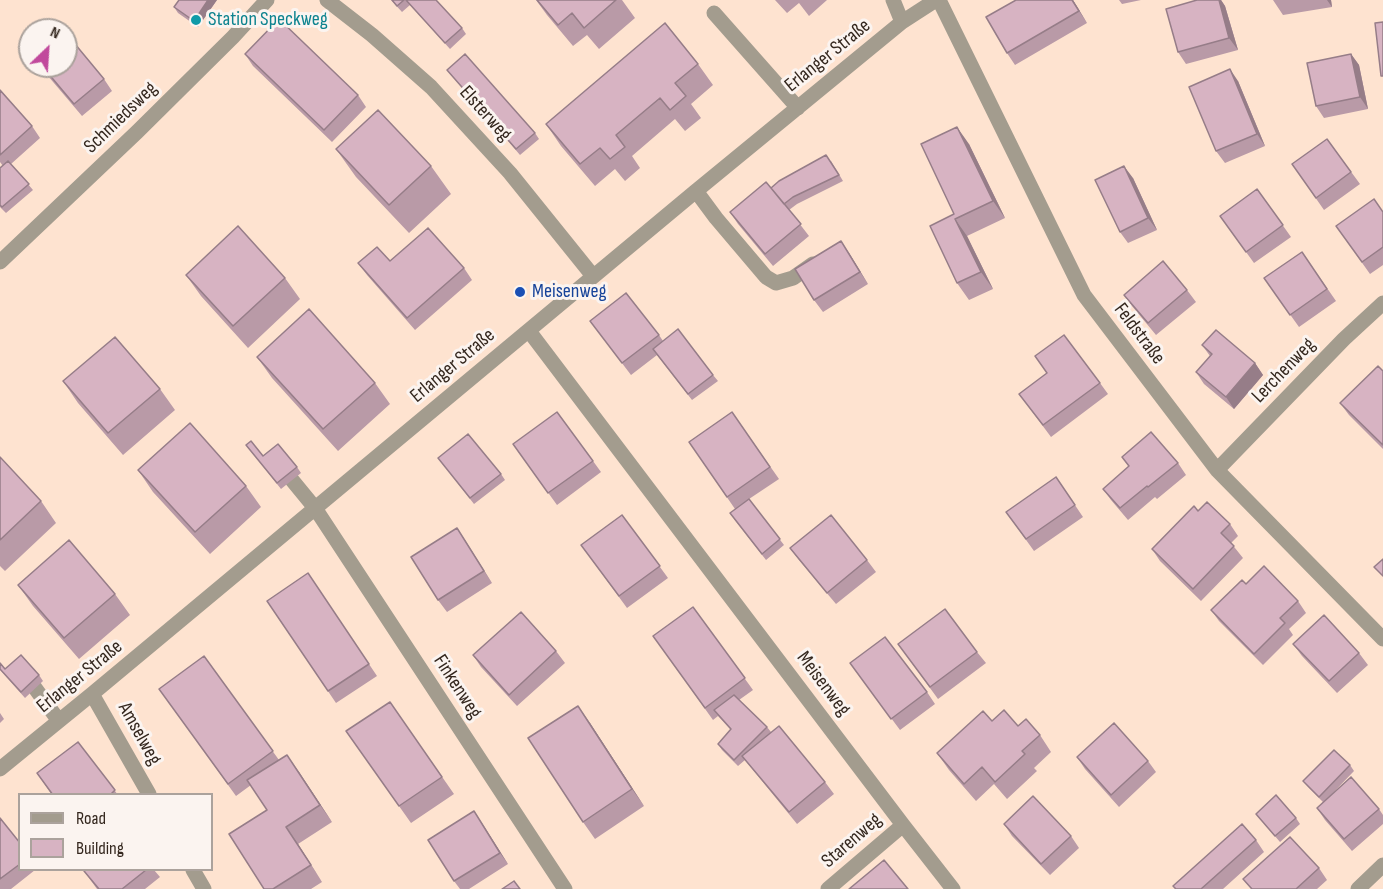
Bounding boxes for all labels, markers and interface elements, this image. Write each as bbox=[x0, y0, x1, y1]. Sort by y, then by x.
place label: Station Speckweg bbox=[208, 8, 328, 32]
marker: Station Speckweg bbox=[189, 13, 203, 27]
street label: Erlanger Straße bbox=[780, 14, 876, 98]
north arrow bbox=[18, 18, 78, 78]
text: N bbox=[47, 23, 63, 43]
street label: Schmiedsweg bbox=[79, 77, 163, 159]
street label: Elsterweg bbox=[454, 81, 516, 147]
place label: Meisenweg bbox=[532, 280, 607, 304]
marker: Meisenweg bbox=[513, 285, 527, 299]
street label: Feldstraße bbox=[1108, 299, 1170, 369]
street label: Erlanger Straße bbox=[406, 324, 500, 408]
street label: Lerchenweg bbox=[1247, 334, 1321, 408]
street label: Erlanger Straße bbox=[32, 635, 128, 719]
street label: Meisenweg bbox=[791, 647, 855, 721]
street label: Finkenweg bbox=[428, 651, 486, 723]
street label: Amselweg bbox=[112, 698, 166, 770]
legend bbox=[18, 793, 213, 871]
text: Road bbox=[76, 808, 106, 829]
street label: Starenweg bbox=[817, 809, 887, 873]
text: Building bbox=[76, 838, 124, 859]

